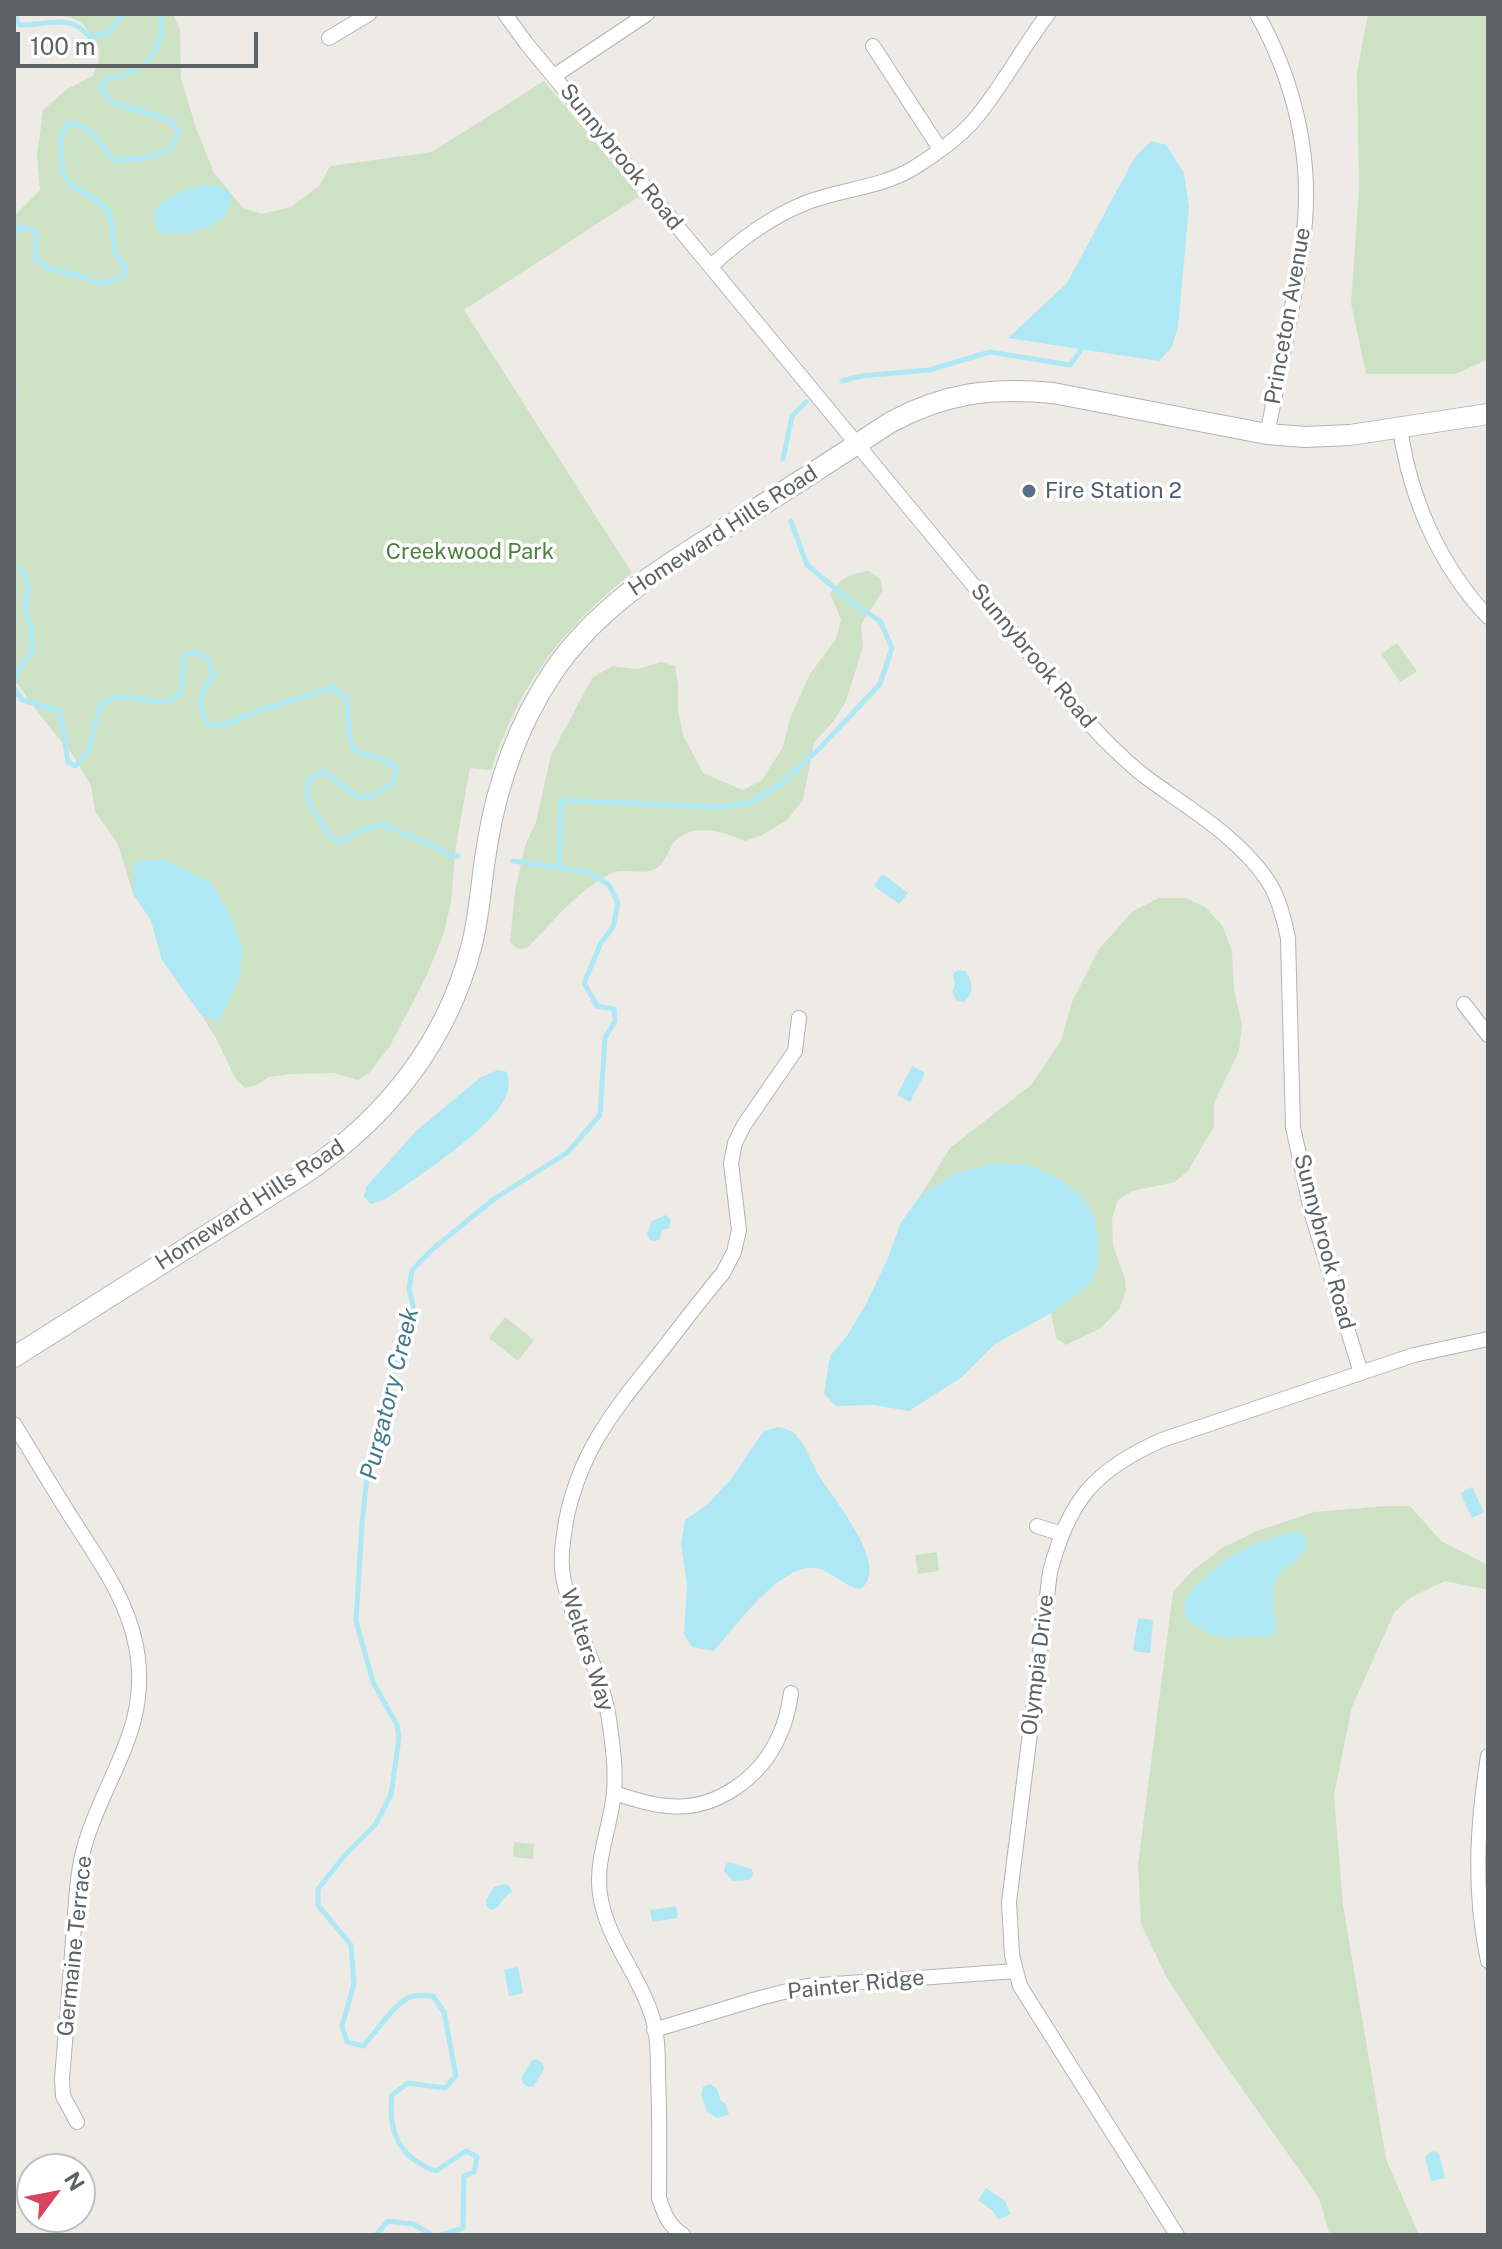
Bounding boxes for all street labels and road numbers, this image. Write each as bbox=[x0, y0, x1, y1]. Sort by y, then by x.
street label: Sunnybrook Road bbox=[554, 78, 688, 236]
street label: Princeton Avenue bbox=[1259, 226, 1317, 406]
street label: Homeward Hills Road bbox=[624, 460, 822, 602]
street label: Sunnybrook Road bbox=[965, 578, 1101, 734]
street label: Homeward Hills Road bbox=[151, 1134, 349, 1276]
street label: Sunnybrook Road bbox=[1288, 1151, 1360, 1333]
street label: Welters Way bbox=[555, 1585, 619, 1715]
street label: Olympia Drive bbox=[1016, 1593, 1060, 1737]
street label: Germaine Terrace bbox=[52, 1854, 98, 2038]
street label: Painter Ridge bbox=[786, 1965, 926, 2005]

